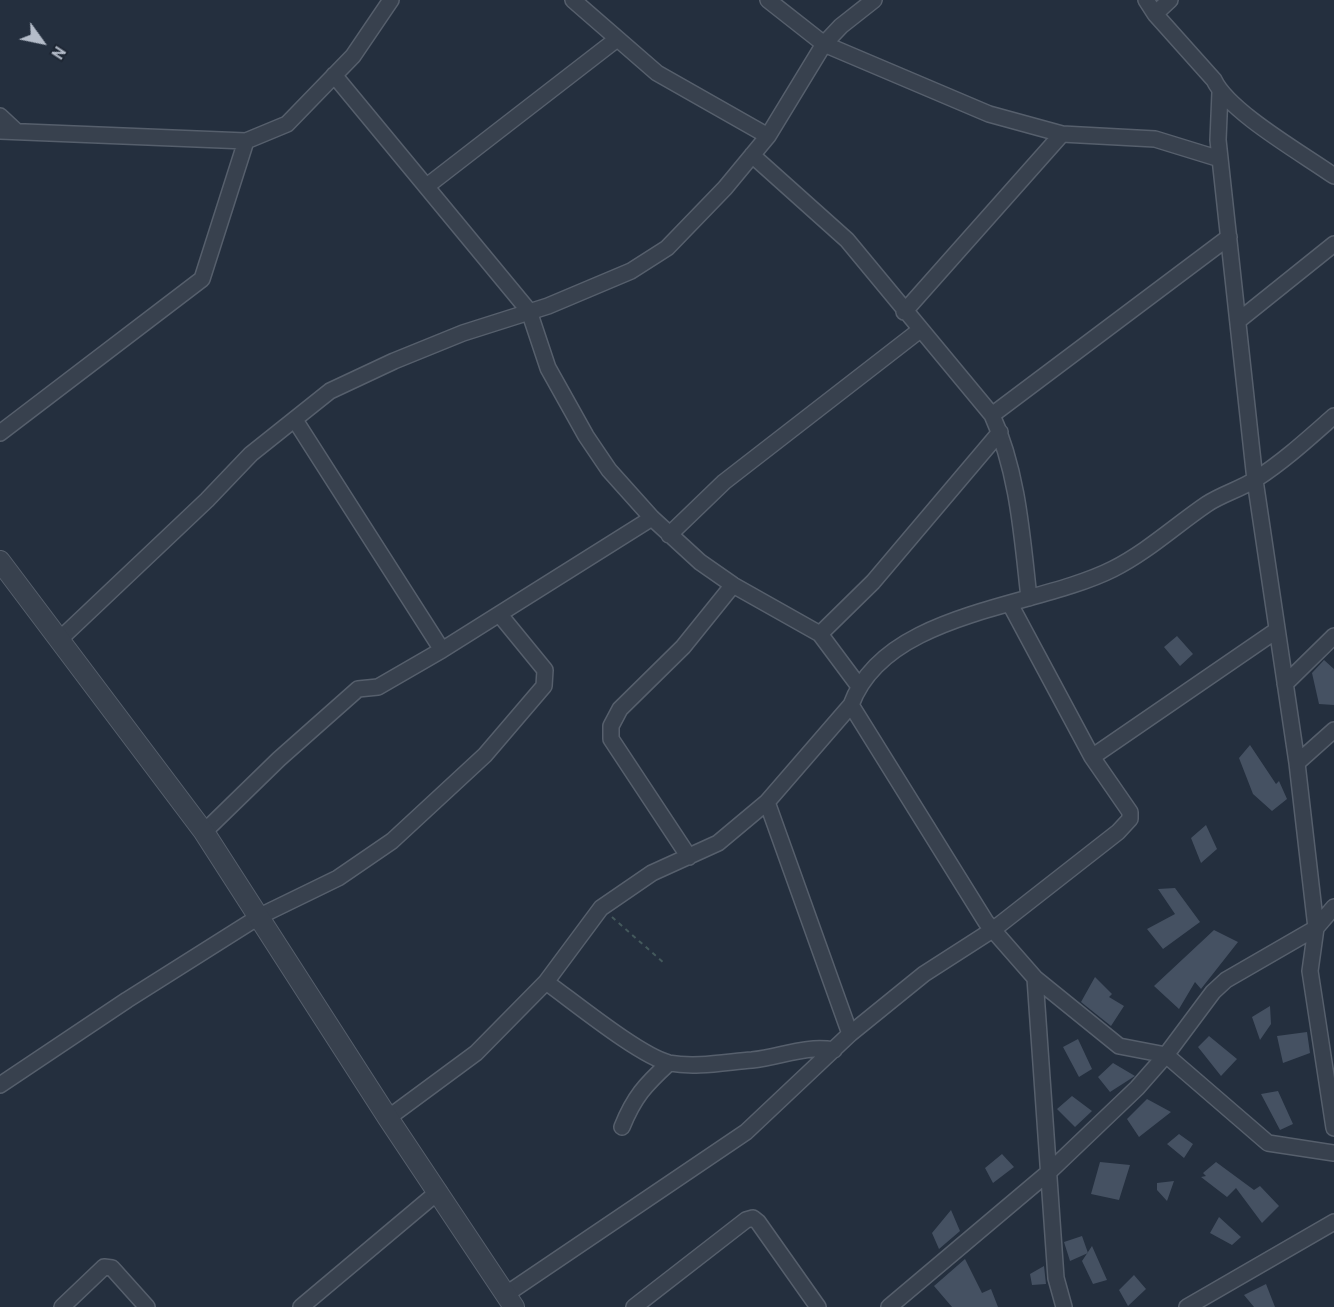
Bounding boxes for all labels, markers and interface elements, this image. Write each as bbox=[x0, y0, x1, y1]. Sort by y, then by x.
north arrow bbox=[12, 12, 72, 72]
text: N bbox=[46, 42, 69, 62]

